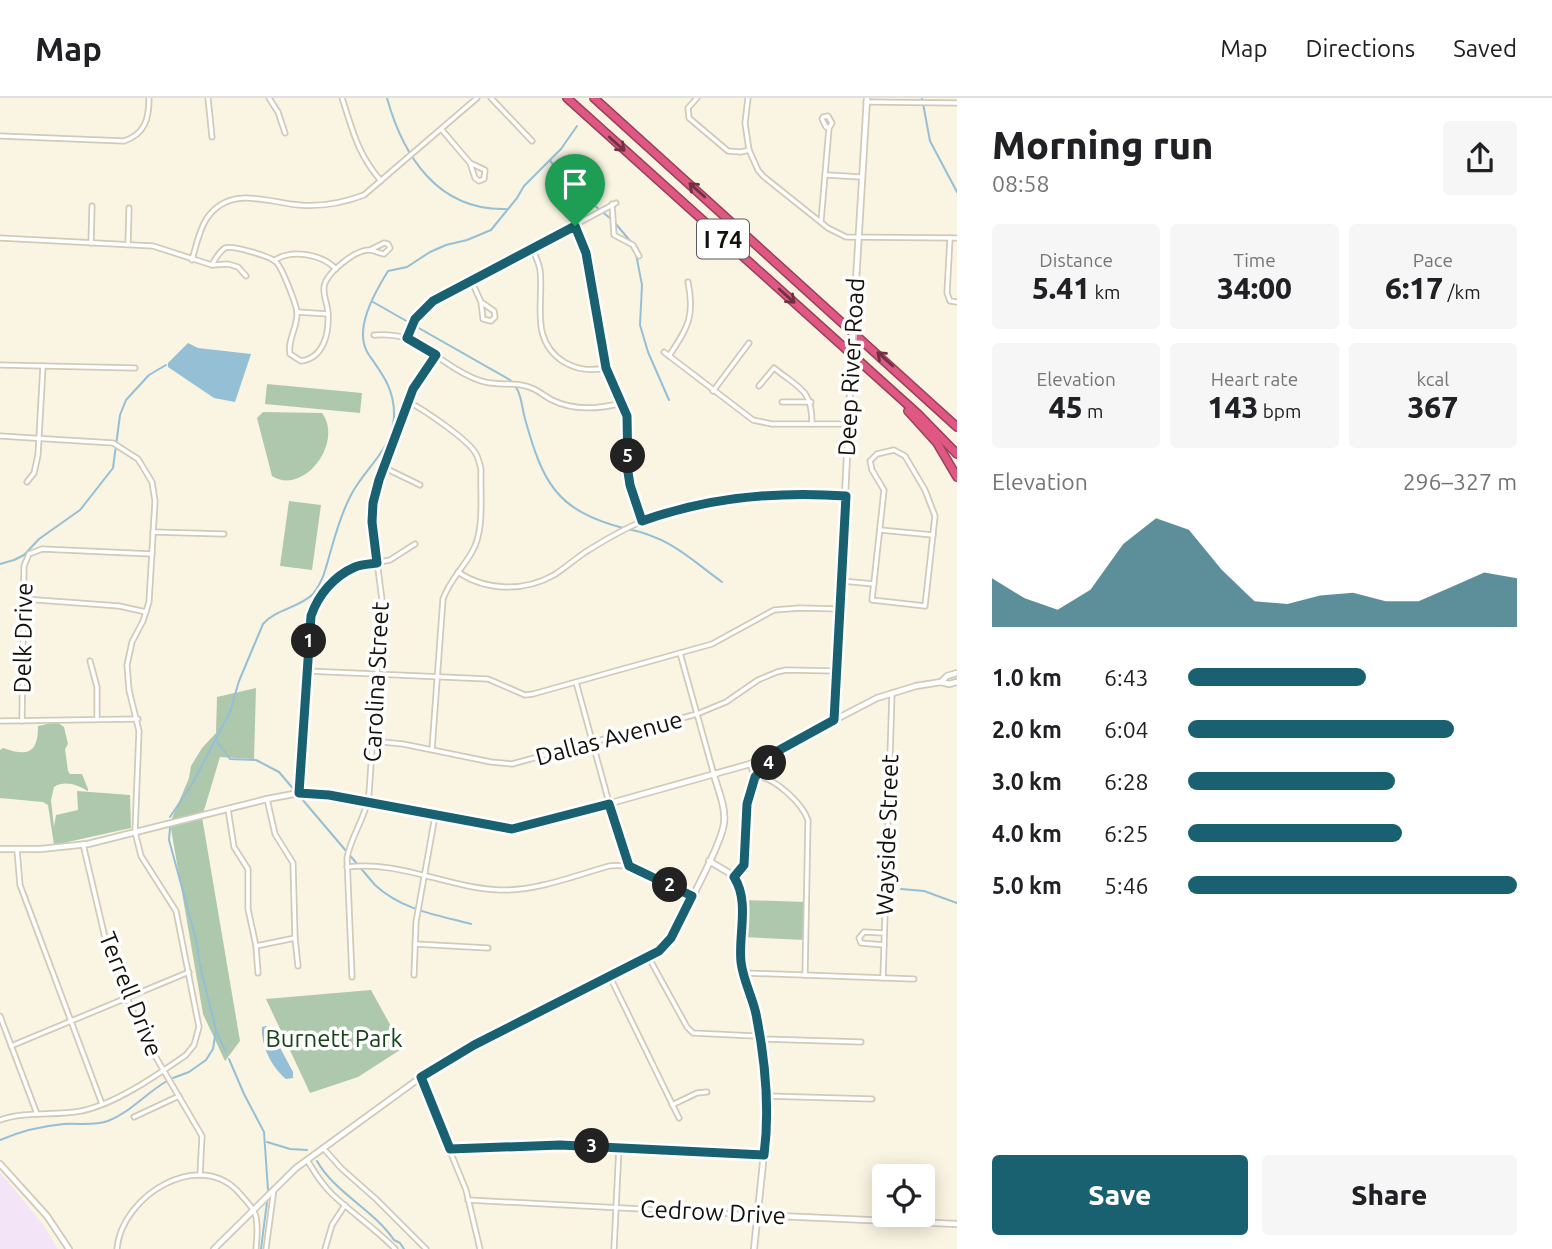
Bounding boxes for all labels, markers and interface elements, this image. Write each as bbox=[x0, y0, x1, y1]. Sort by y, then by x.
text: Map bbox=[35, 30, 102, 67]
text: Map bbox=[1220, 35, 1267, 62]
text: Directions bbox=[1305, 35, 1415, 62]
text: Saved bbox=[1453, 35, 1517, 62]
button: share bbox=[1443, 121, 1517, 195]
text: Morning run bbox=[992, 124, 1213, 166]
one-way arrow bbox=[608, 136, 626, 152]
pin bbox=[545, 154, 605, 226]
icon: arrive bbox=[556, 165, 594, 203]
text: 08:58 bbox=[992, 171, 1050, 196]
one-way arrow bbox=[688, 183, 706, 199]
road number: I 74 bbox=[697, 220, 749, 258]
text: Distance bbox=[1039, 249, 1113, 271]
text: Time bbox=[1233, 249, 1276, 271]
text: Pace bbox=[1413, 249, 1453, 271]
text: 5.41 bbox=[1032, 271, 1090, 305]
text: 34:00 bbox=[1217, 271, 1292, 305]
text: 6:17 bbox=[1385, 271, 1443, 305]
street label: Deep River Road bbox=[833, 277, 869, 457]
text: km bbox=[1090, 281, 1120, 303]
text: /km bbox=[1443, 281, 1481, 303]
one-way arrow bbox=[777, 288, 795, 304]
one-way arrow bbox=[876, 352, 894, 368]
text: Elevation bbox=[1037, 368, 1116, 390]
text: Heart rate bbox=[1211, 368, 1298, 390]
text: kcal bbox=[1416, 368, 1449, 390]
text: 45 bbox=[1049, 390, 1083, 424]
text: 143 bbox=[1208, 390, 1258, 424]
text: 367 bbox=[1407, 390, 1458, 424]
text: m bbox=[1083, 400, 1103, 422]
text: bpm bbox=[1258, 400, 1301, 422]
pin: 5 bbox=[610, 438, 646, 474]
text: 5 bbox=[622, 444, 633, 466]
text: Elevation bbox=[992, 469, 1088, 494]
text: 296–327 m bbox=[1403, 469, 1517, 494]
street label: Delk Drive bbox=[9, 582, 37, 694]
street label: Carolina Street bbox=[358, 600, 394, 763]
pin: 1 bbox=[292, 624, 326, 658]
text: 1 bbox=[303, 629, 314, 651]
text: 1.0 km bbox=[992, 665, 1062, 690]
text: 6:43 bbox=[1104, 665, 1149, 690]
street label: Dallas Avenue bbox=[533, 705, 685, 771]
text: 2.0 km bbox=[992, 717, 1062, 742]
text: 6:04 bbox=[1104, 717, 1149, 742]
pin: 4 bbox=[752, 746, 786, 780]
text: 4 bbox=[763, 751, 774, 773]
street label: Wayside Street bbox=[871, 753, 903, 916]
text: 3.0 km bbox=[992, 769, 1062, 794]
text: 6:28 bbox=[1104, 769, 1149, 794]
text: 4.0 km bbox=[992, 821, 1062, 846]
text: 6:25 bbox=[1104, 821, 1149, 846]
pin: 2 bbox=[652, 868, 688, 902]
text: 2 bbox=[664, 873, 675, 895]
text: 5.0 km bbox=[992, 873, 1062, 898]
text: 5:46 bbox=[1104, 873, 1149, 898]
street label: Terrell Drive bbox=[94, 928, 168, 1060]
park label: Burnett Park bbox=[265, 1025, 403, 1052]
pin: 3 bbox=[574, 1128, 610, 1164]
text: 3 bbox=[586, 1134, 597, 1156]
button: Save bbox=[992, 1155, 1248, 1235]
button: Share bbox=[1262, 1155, 1517, 1235]
map controls bbox=[872, 1164, 935, 1227]
button: locate bbox=[872, 1164, 935, 1227]
street label: Cedrow Drive bbox=[639, 1195, 787, 1229]

